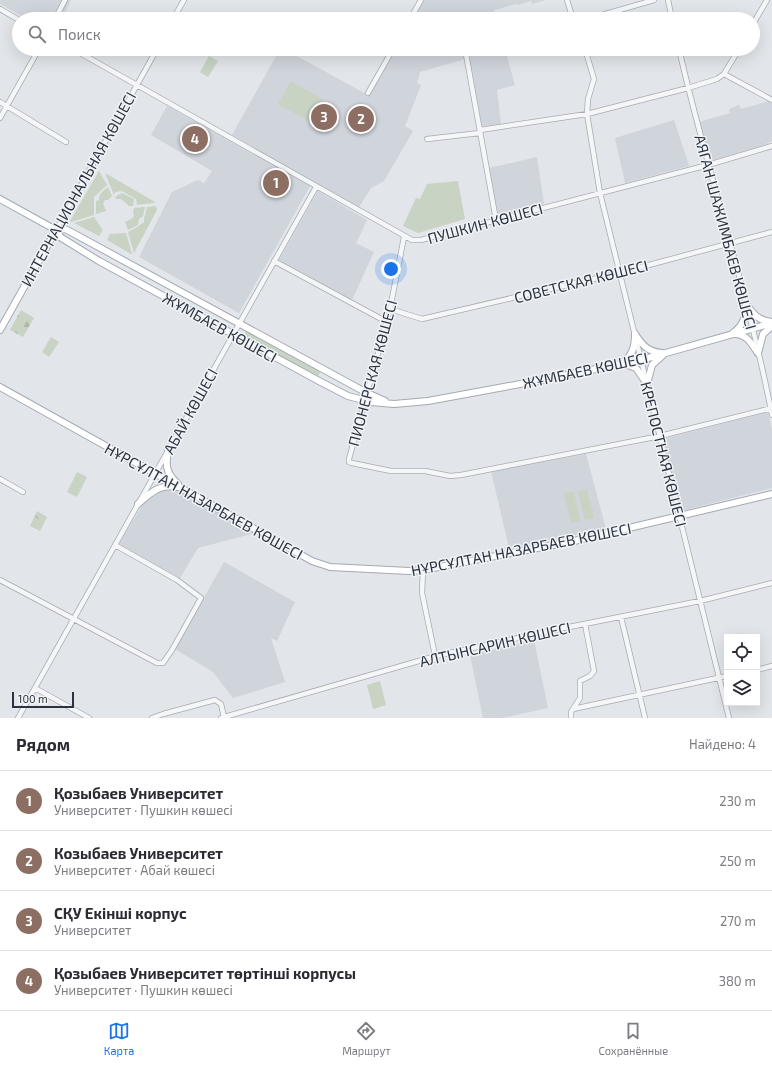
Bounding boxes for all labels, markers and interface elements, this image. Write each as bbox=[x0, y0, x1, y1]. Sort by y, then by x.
search box bbox=[12, 12, 760, 56]
icon: search bbox=[26, 23, 48, 45]
text: Поиск bbox=[58, 25, 101, 43]
street label: ИНТЕРНАЦИОНАЛЬНАЯ КӨШЕСІ bbox=[17, 88, 139, 290]
pin: 3 bbox=[311, 102, 337, 132]
pin: 2 bbox=[348, 104, 374, 134]
pin: 4 bbox=[182, 124, 208, 154]
street label: АЯГАН ШАЖИМБАЕВ КӨШЕСІ bbox=[691, 133, 761, 331]
pin: 1 bbox=[263, 168, 289, 198]
street label: ПУШКИН КӨШЕСІ bbox=[425, 199, 545, 247]
street label: СОВЕТСКАЯ КӨШЕСІ bbox=[512, 256, 650, 306]
your location bbox=[381, 259, 401, 279]
street label: ЖҰМБАЕВ КӨШЕСІ bbox=[160, 288, 280, 366]
street label: ПИОНЕРСКАЯ КӨШЕСІ bbox=[344, 298, 400, 448]
street label: ЖҰМБАЕВ КӨШЕСІ bbox=[521, 348, 649, 392]
street label: АБАЙ КӨШЕСІ bbox=[159, 365, 221, 457]
street label: КРЕПОСТНАЯ КӨШЕСІ bbox=[637, 380, 691, 528]
street label: НҰРСҰЛТАН НАЗАРБАЕВ КӨШЕСІ bbox=[102, 439, 306, 563]
street label: НҰРСҰЛТАН НАЗАРБАЕВ КӨШЕСІ bbox=[409, 519, 633, 579]
street label: АЛТЫНСАРИН КӨШЕСІ bbox=[418, 618, 572, 670]
map controls bbox=[724, 634, 760, 706]
button: locate bbox=[724, 634, 760, 670]
button: layers bbox=[724, 670, 760, 706]
scale bar bbox=[12, 690, 74, 709]
text: 100 m bbox=[18, 692, 48, 705]
text: Рядом bbox=[16, 734, 70, 754]
text: Найдено: 4 bbox=[689, 736, 756, 752]
text: Қозыбаев Университет bbox=[54, 784, 223, 802]
text: 1 bbox=[26, 793, 32, 809]
text: 230 m bbox=[719, 793, 756, 809]
text: Университет · Пушкин көшесі bbox=[54, 802, 233, 818]
text: Козыбаев Университет bbox=[54, 844, 223, 862]
text: 2 bbox=[25, 853, 33, 869]
text: 250 m bbox=[720, 853, 756, 869]
text: Университет · Абай көшесі bbox=[54, 862, 215, 878]
text: СҚУ Екінші корпус bbox=[54, 904, 187, 922]
text: 3 bbox=[25, 913, 33, 929]
text: 270 m bbox=[720, 913, 756, 929]
text: Университет bbox=[54, 922, 131, 938]
text: Қозыбаев Университет төртінші корпусы bbox=[54, 964, 356, 982]
text: 4 bbox=[25, 973, 33, 989]
text: 380 m bbox=[719, 973, 756, 989]
text: Университет · Пушкин көшесі bbox=[54, 982, 233, 998]
tab: Карта bbox=[104, 1020, 134, 1057]
tab: Маршрут bbox=[342, 1020, 391, 1057]
tab: Сохранённые bbox=[598, 1020, 668, 1057]

